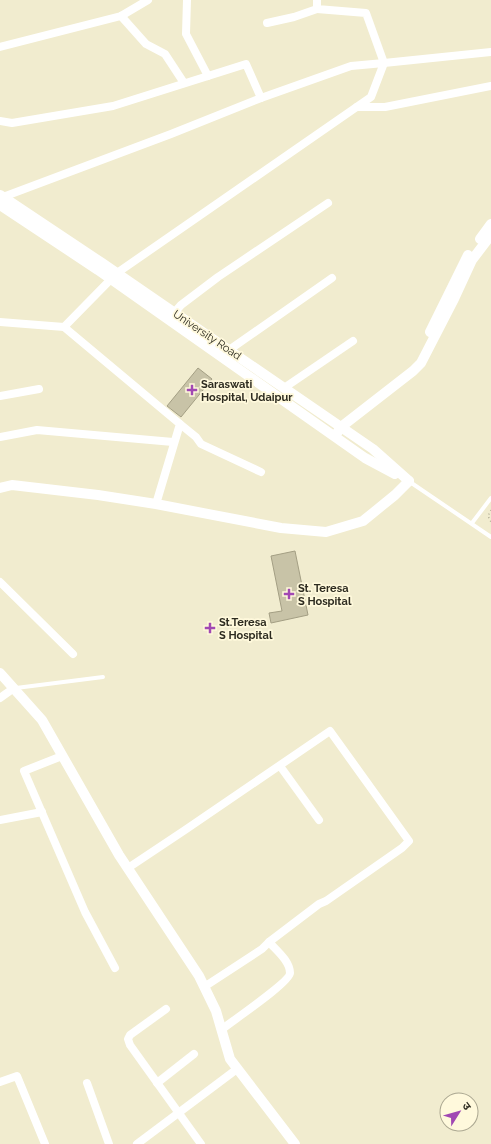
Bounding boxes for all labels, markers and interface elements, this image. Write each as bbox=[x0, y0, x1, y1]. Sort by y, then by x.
street label: University Road bbox=[170, 307, 244, 363]
place label: Saraswati Hospital, Udaipur bbox=[201, 378, 293, 404]
marker: Saraswati Hospital, Udaipur bbox=[186, 384, 198, 396]
place label: St. Teresa S Hospital bbox=[298, 582, 352, 608]
marker: St. Teresa S Hospital bbox=[283, 588, 295, 600]
place label: St.Teresa S Hospital bbox=[219, 616, 273, 642]
marker: St.Teresa S Hospital bbox=[204, 622, 216, 634]
north arrow bbox=[439, 1092, 479, 1132]
text: उ bbox=[459, 1100, 474, 1113]

